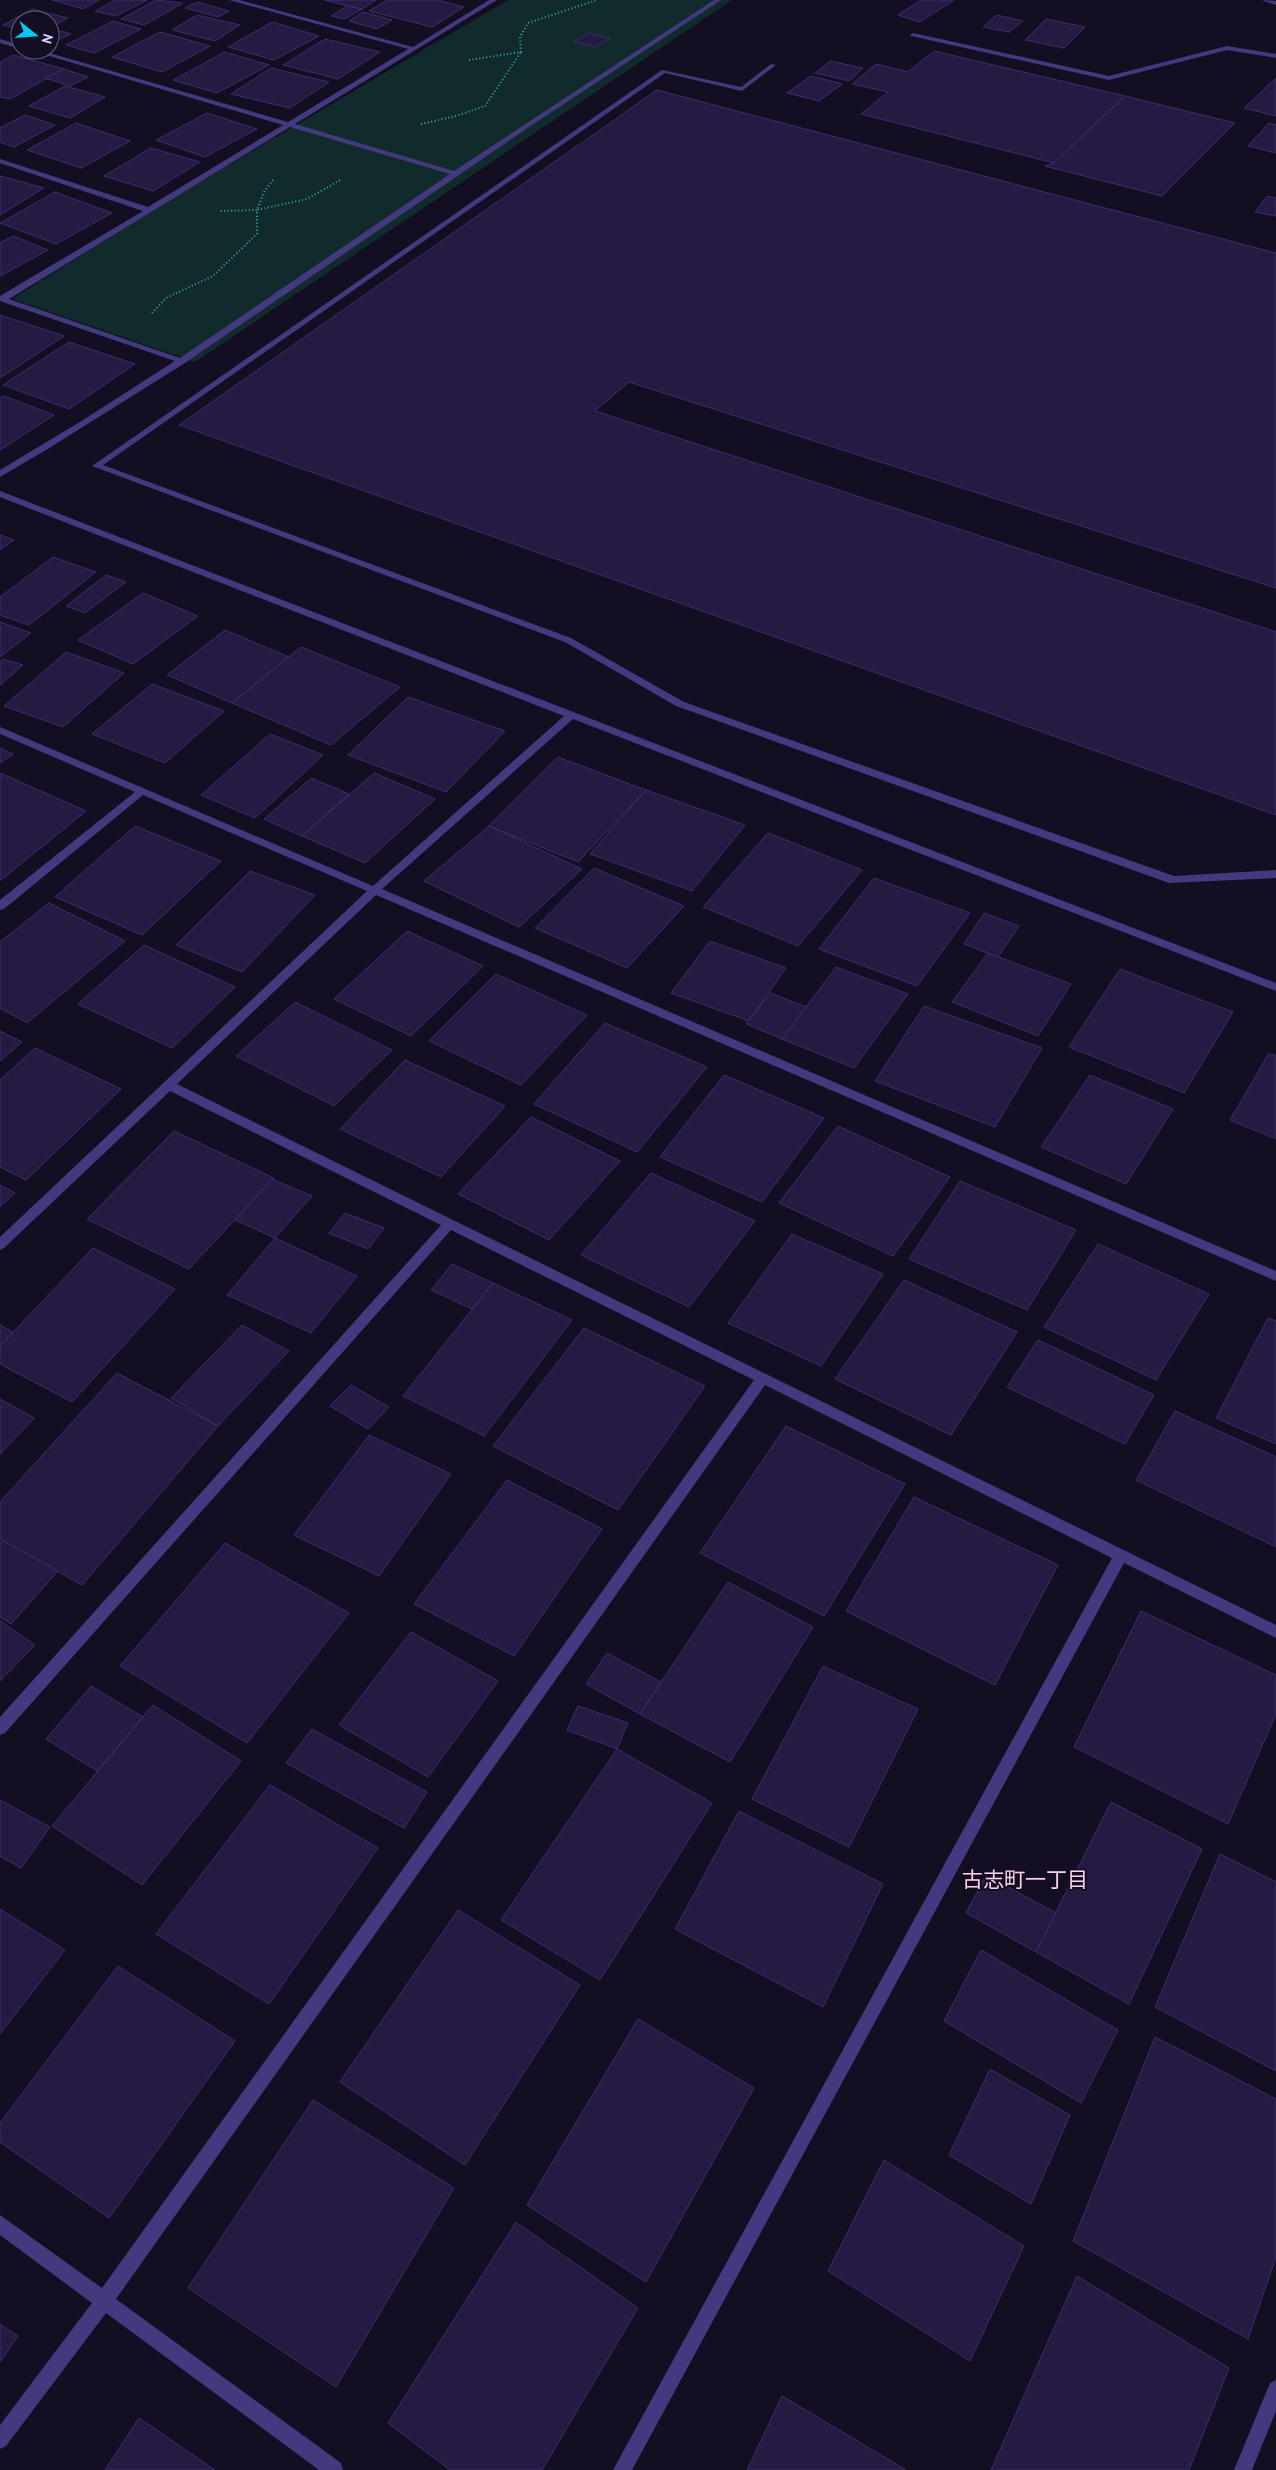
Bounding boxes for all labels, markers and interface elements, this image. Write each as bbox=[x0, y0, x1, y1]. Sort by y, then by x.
north arrow bbox=[10, 10, 60, 60]
text: N bbox=[37, 32, 57, 46]
district label: 古志町一丁目 bbox=[962, 1866, 1088, 1893]

